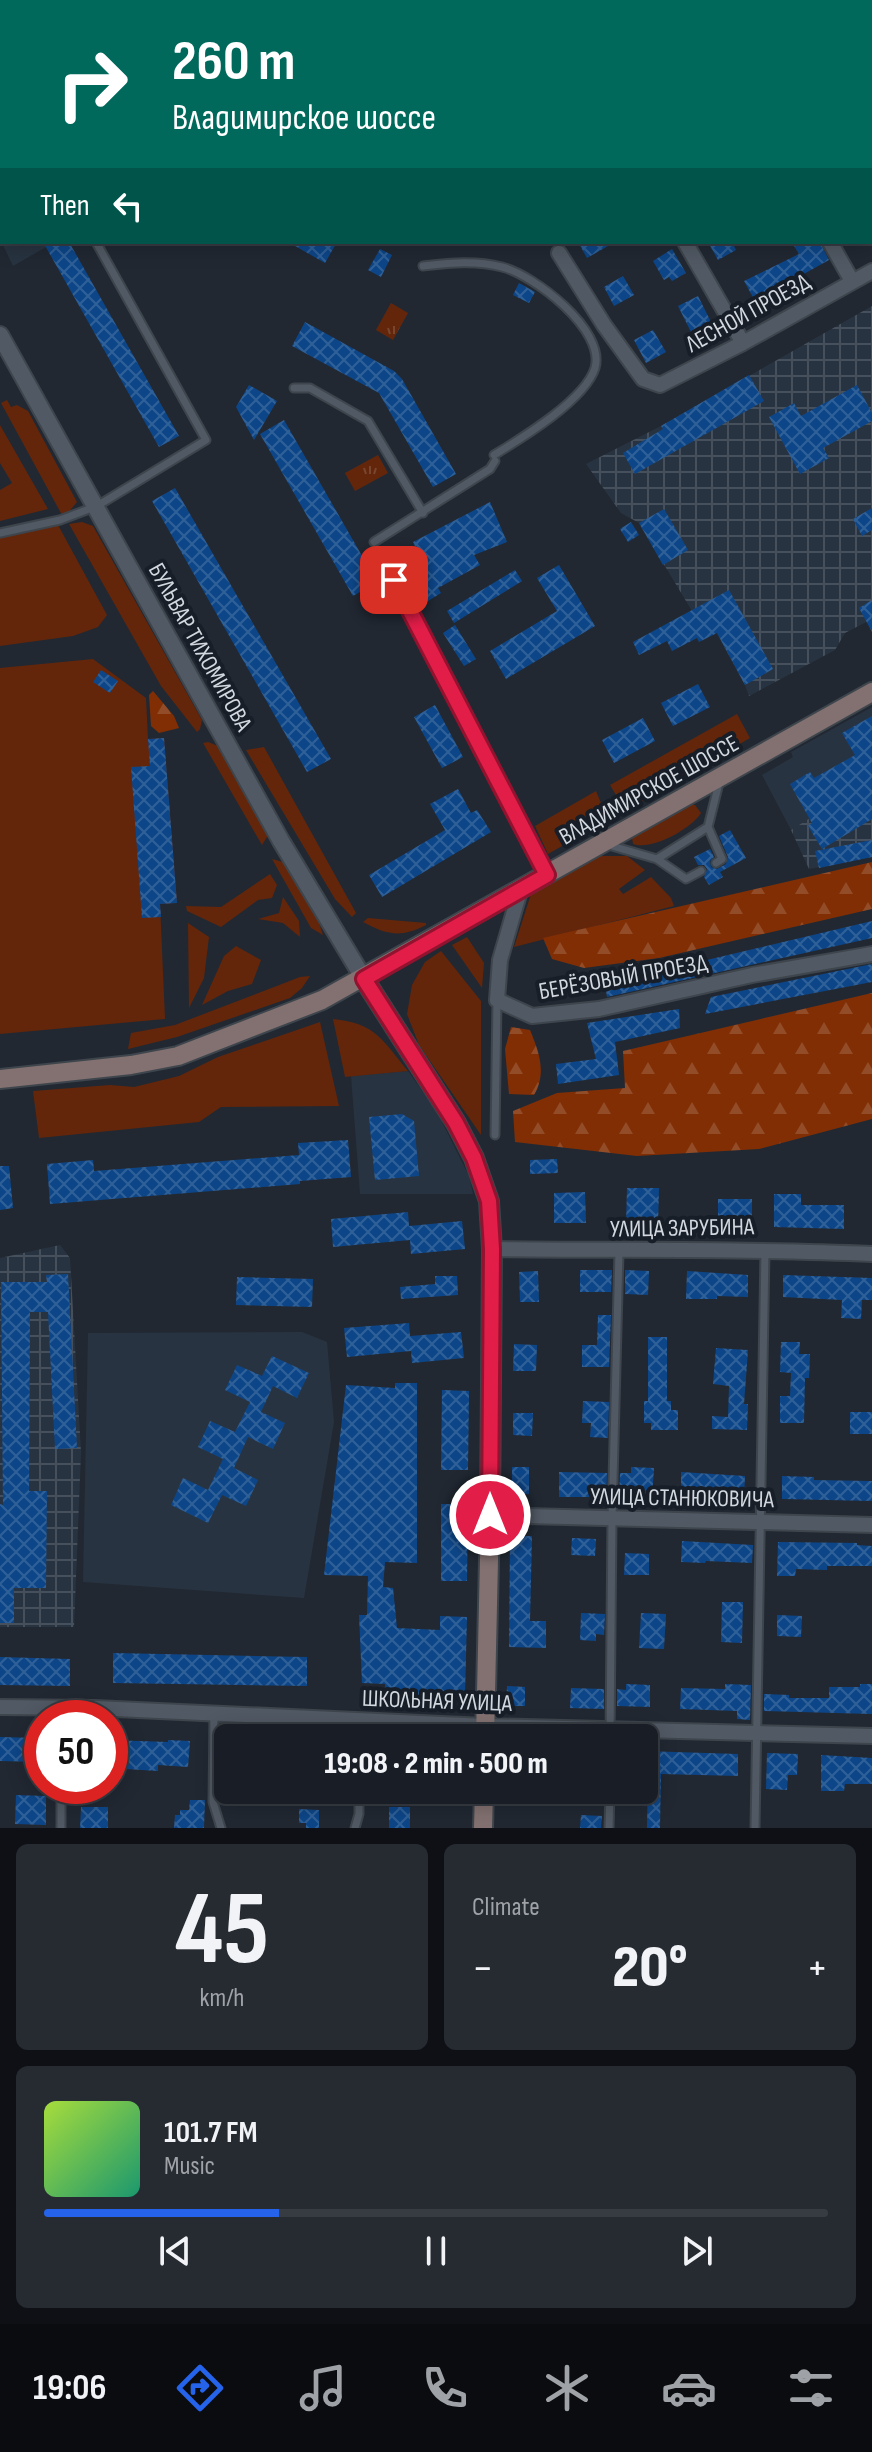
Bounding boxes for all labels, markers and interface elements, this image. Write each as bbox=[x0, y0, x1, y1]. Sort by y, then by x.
text: 260 m bbox=[172, 29, 295, 96]
icon: right bbox=[40, 32, 144, 136]
text: Владимирское шоссе bbox=[172, 97, 436, 140]
icon: left bbox=[106, 184, 150, 228]
text: Then bbox=[40, 188, 90, 224]
street label: ЛЕСНОЙ ПРОЕЗД bbox=[680, 267, 816, 359]
pin bbox=[360, 546, 428, 614]
street label: БУЛЬВАР ТИХОМИРОВА bbox=[142, 558, 258, 737]
icon: arrive bbox=[372, 558, 416, 602]
street label: ВЛАДИМИРСКОЕ ШОССЕ bbox=[554, 729, 744, 851]
street label: БЕРЁЗОВЫЙ ПРОЕЗД bbox=[536, 948, 710, 1006]
street label: УЛИЦА ЗАРУБИНА bbox=[610, 1212, 755, 1244]
position arrow bbox=[448, 1473, 532, 1557]
street label: УЛИЦА СТАНЮКОВИЧА bbox=[590, 1482, 775, 1514]
street label: ШКОЛЬНАЯ УЛИЦА bbox=[361, 1684, 513, 1718]
speed limit sign: 50 bbox=[24, 1700, 128, 1804]
text: 19:08 · 2 min · 500 m bbox=[324, 1746, 548, 1782]
text: 45 bbox=[175, 1868, 269, 1993]
text: Climate bbox=[472, 1892, 540, 1923]
text: 20° bbox=[612, 1932, 688, 2004]
text: − bbox=[472, 1942, 494, 1995]
text: + bbox=[806, 1942, 828, 1995]
text: km/h bbox=[200, 1983, 244, 2014]
text: 101.7 FM bbox=[164, 2115, 258, 2151]
text: Music bbox=[164, 2151, 215, 2182]
icon: previous bbox=[153, 2229, 197, 2273]
icon: pause bbox=[414, 2229, 458, 2273]
icon: next bbox=[675, 2229, 719, 2273]
icon: directions bbox=[172, 2360, 228, 2416]
icon: music bbox=[295, 2360, 351, 2416]
icon: phone bbox=[417, 2360, 473, 2416]
icon: climate bbox=[539, 2360, 595, 2416]
icon: car bbox=[661, 2360, 717, 2416]
icon: filters bbox=[783, 2360, 839, 2416]
text: 19:06 bbox=[33, 2367, 106, 2410]

